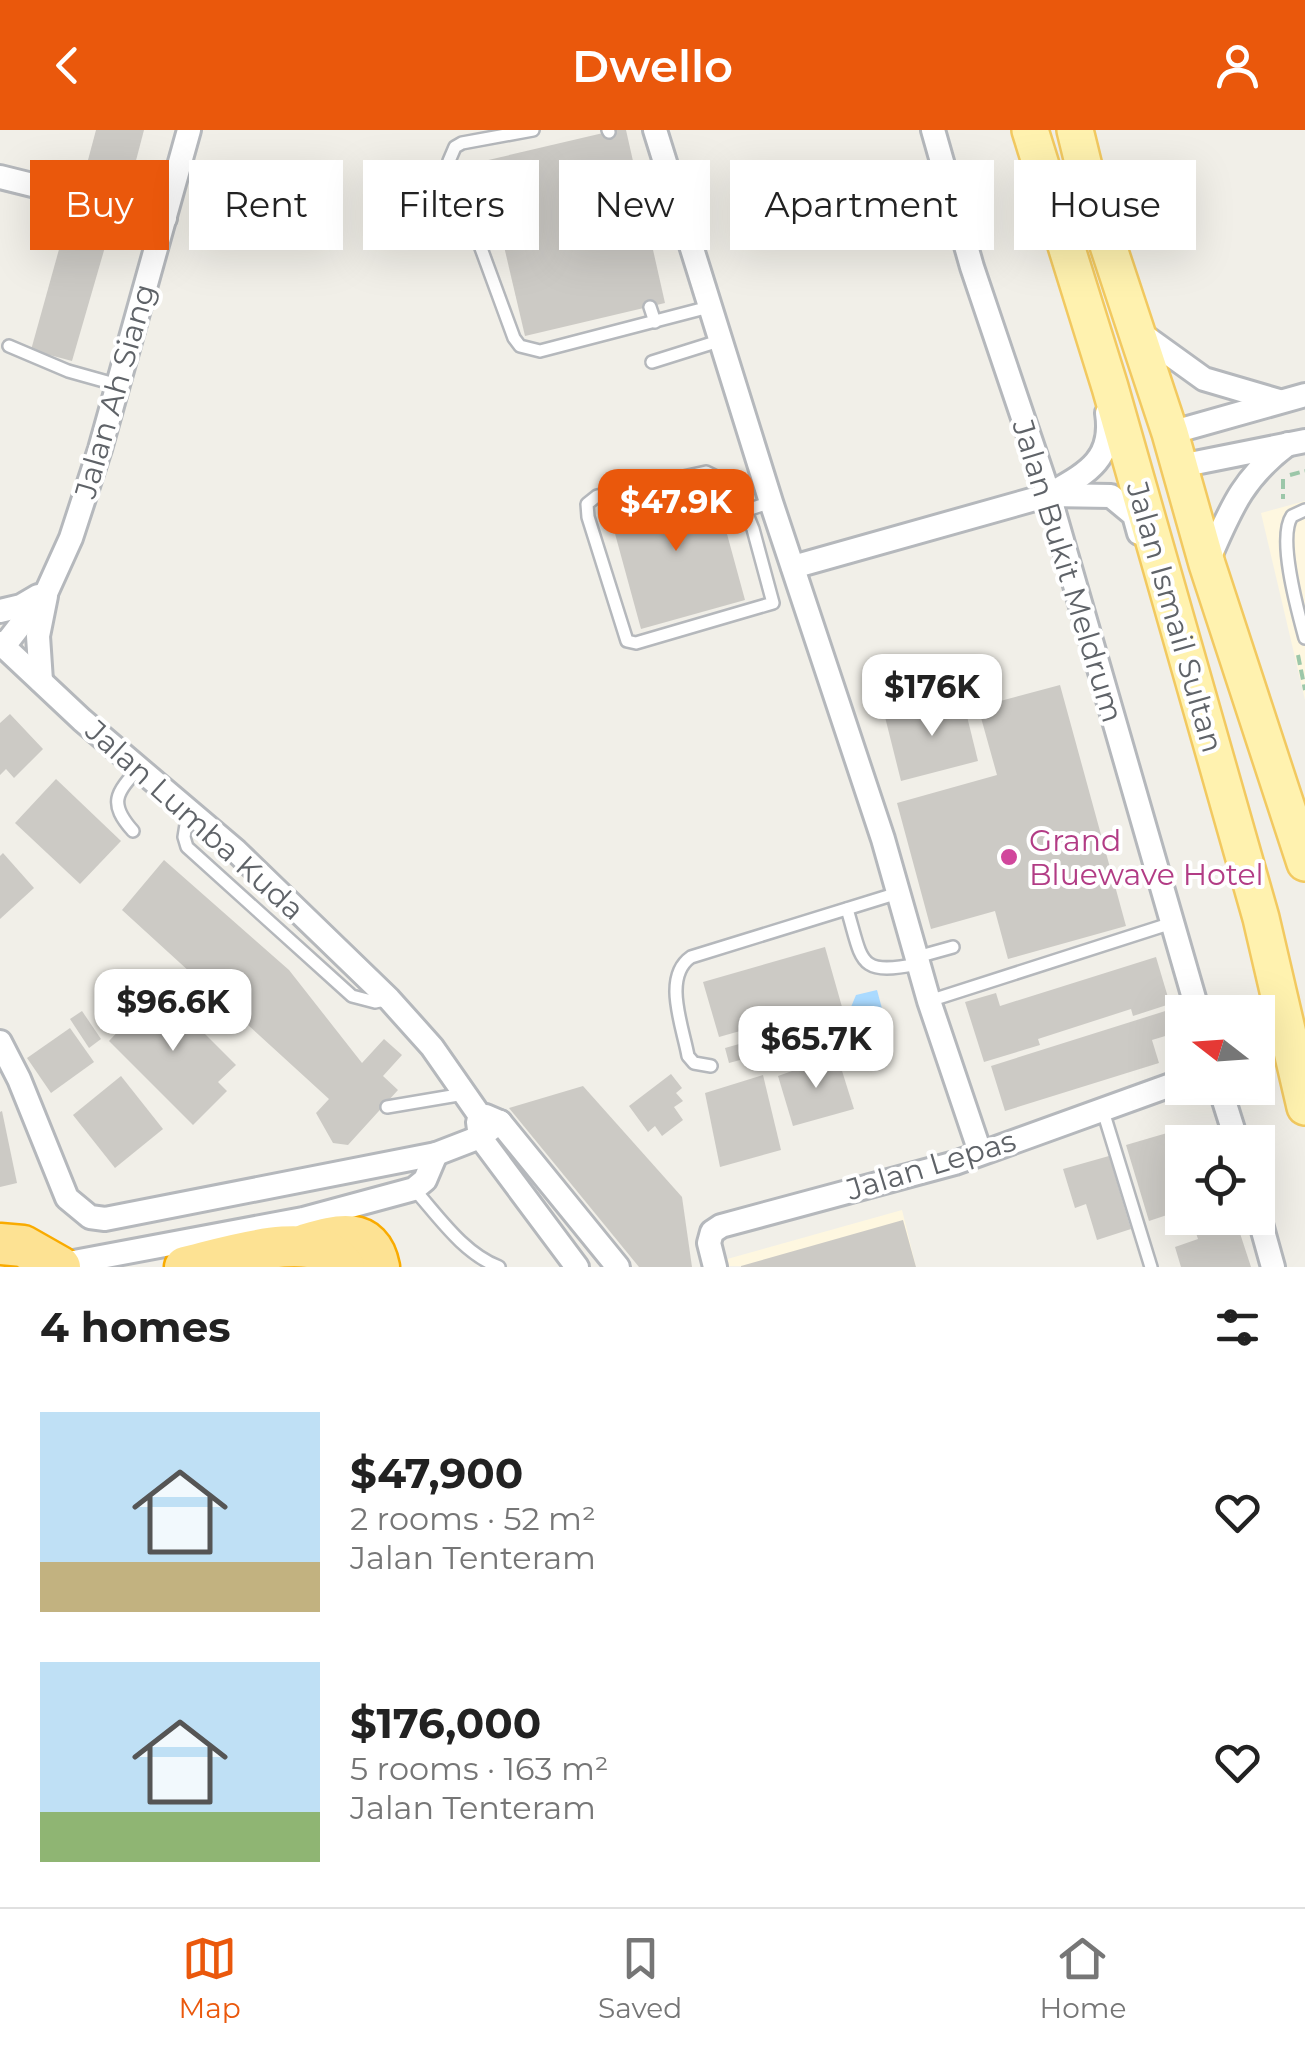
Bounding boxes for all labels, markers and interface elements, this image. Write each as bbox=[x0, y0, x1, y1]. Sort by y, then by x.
icon: back bbox=[40, 38, 95, 93]
text: Dwello bbox=[572, 38, 733, 93]
icon: person bbox=[1210, 38, 1265, 93]
chip: Buy bbox=[30, 160, 169, 250]
chip: Rent bbox=[189, 160, 343, 250]
chip: Filters bbox=[363, 160, 539, 250]
chip: New bbox=[559, 160, 710, 250]
chip: Apartment bbox=[730, 160, 994, 250]
chip: House bbox=[1014, 160, 1196, 250]
street label: Jalan Ah Siang bbox=[66, 280, 163, 503]
street label: Jalan Bukit Meldrum bbox=[1004, 414, 1132, 727]
pin: $47.9K bbox=[595, 469, 757, 554]
street label: Jalan Ismail Sultan bbox=[1118, 476, 1231, 757]
text: $47.9K bbox=[620, 482, 732, 521]
pin: $176K bbox=[862, 654, 1002, 739]
text: $176K bbox=[884, 667, 980, 706]
street label: Jalan Lumba Kuda bbox=[78, 712, 312, 928]
place label: Grand Bluewave Hotel bbox=[1029, 822, 1264, 893]
marker: Grand Bluewave Hotel bbox=[998, 846, 1020, 868]
pin: $96.6K bbox=[92, 969, 254, 1054]
text: $96.6K bbox=[116, 982, 230, 1021]
north arrow bbox=[1165, 995, 1275, 1105]
map controls bbox=[1165, 995, 1275, 1235]
pin: $65.7K bbox=[735, 1006, 897, 1091]
text: $65.7K bbox=[760, 1019, 872, 1058]
street label: Jalan Lepas bbox=[841, 1122, 1020, 1209]
button: locate bbox=[1165, 1125, 1275, 1235]
icon: filters bbox=[1210, 1300, 1265, 1355]
text: 4 homes bbox=[40, 1301, 231, 1353]
text: $47,900 bbox=[350, 1447, 523, 1499]
icon: home bbox=[120, 1452, 240, 1572]
icon: heart bbox=[1210, 1485, 1265, 1540]
text: 2 rooms · 52 m² bbox=[350, 1499, 596, 1538]
text: Jalan Tenteram bbox=[350, 1538, 596, 1577]
text: $176,000 bbox=[350, 1697, 541, 1749]
icon: home bbox=[120, 1702, 240, 1822]
icon: heart bbox=[1210, 1735, 1265, 1790]
text: 5 rooms · 163 m² bbox=[350, 1749, 609, 1788]
text: Jalan Tenteram bbox=[350, 1788, 596, 1827]
tab: Map bbox=[179, 1931, 241, 2025]
tab: Saved bbox=[598, 1931, 682, 2025]
tab: Home bbox=[1039, 1931, 1126, 2025]

